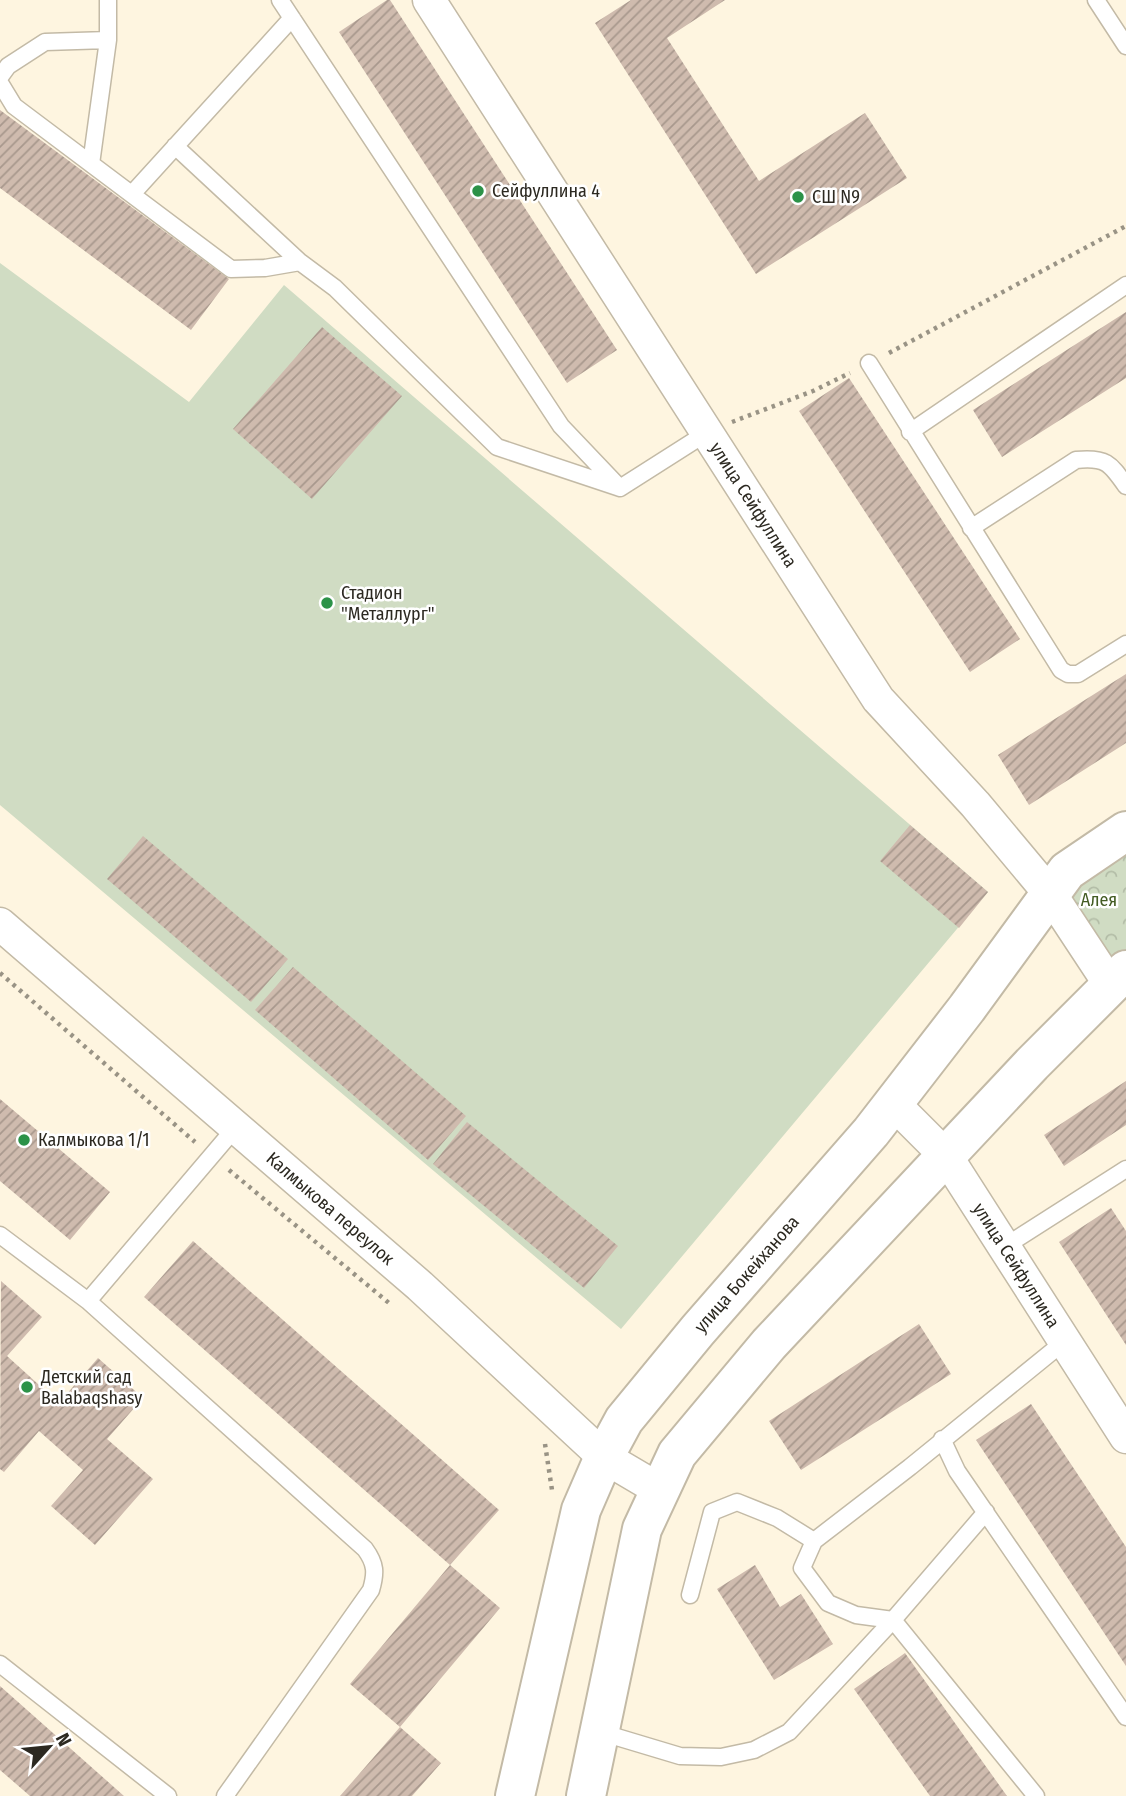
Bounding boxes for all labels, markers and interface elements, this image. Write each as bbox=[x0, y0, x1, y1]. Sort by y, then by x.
place label: Сейфуллина 4 bbox=[492, 180, 600, 202]
marker: Сейфуллина 4 bbox=[470, 183, 486, 199]
place label: СШ N9 bbox=[812, 186, 860, 208]
marker: СШ N9 bbox=[790, 189, 806, 205]
street label: улица Сейфуллина bbox=[705, 438, 802, 572]
place label: Стадион "Металлург" bbox=[341, 582, 435, 625]
marker: Стадион "Металлург" bbox=[319, 595, 335, 611]
park label: Алея bbox=[1081, 889, 1117, 911]
place label: Калмыкова 1/1 bbox=[38, 1129, 150, 1151]
marker: Калмыкова 1/1 bbox=[16, 1132, 32, 1148]
street label: Калмыкова переулок bbox=[262, 1147, 399, 1270]
street label: улица Сейфуллина bbox=[968, 1199, 1064, 1332]
street label: улица Бокейханова bbox=[690, 1211, 804, 1337]
place label: Детский сад Balabaqshasy bbox=[40, 1366, 142, 1409]
marker: Детский сад Balabaqshasy bbox=[19, 1379, 35, 1395]
north arrow bbox=[14, 1712, 84, 1782]
text: N bbox=[51, 1729, 77, 1750]

